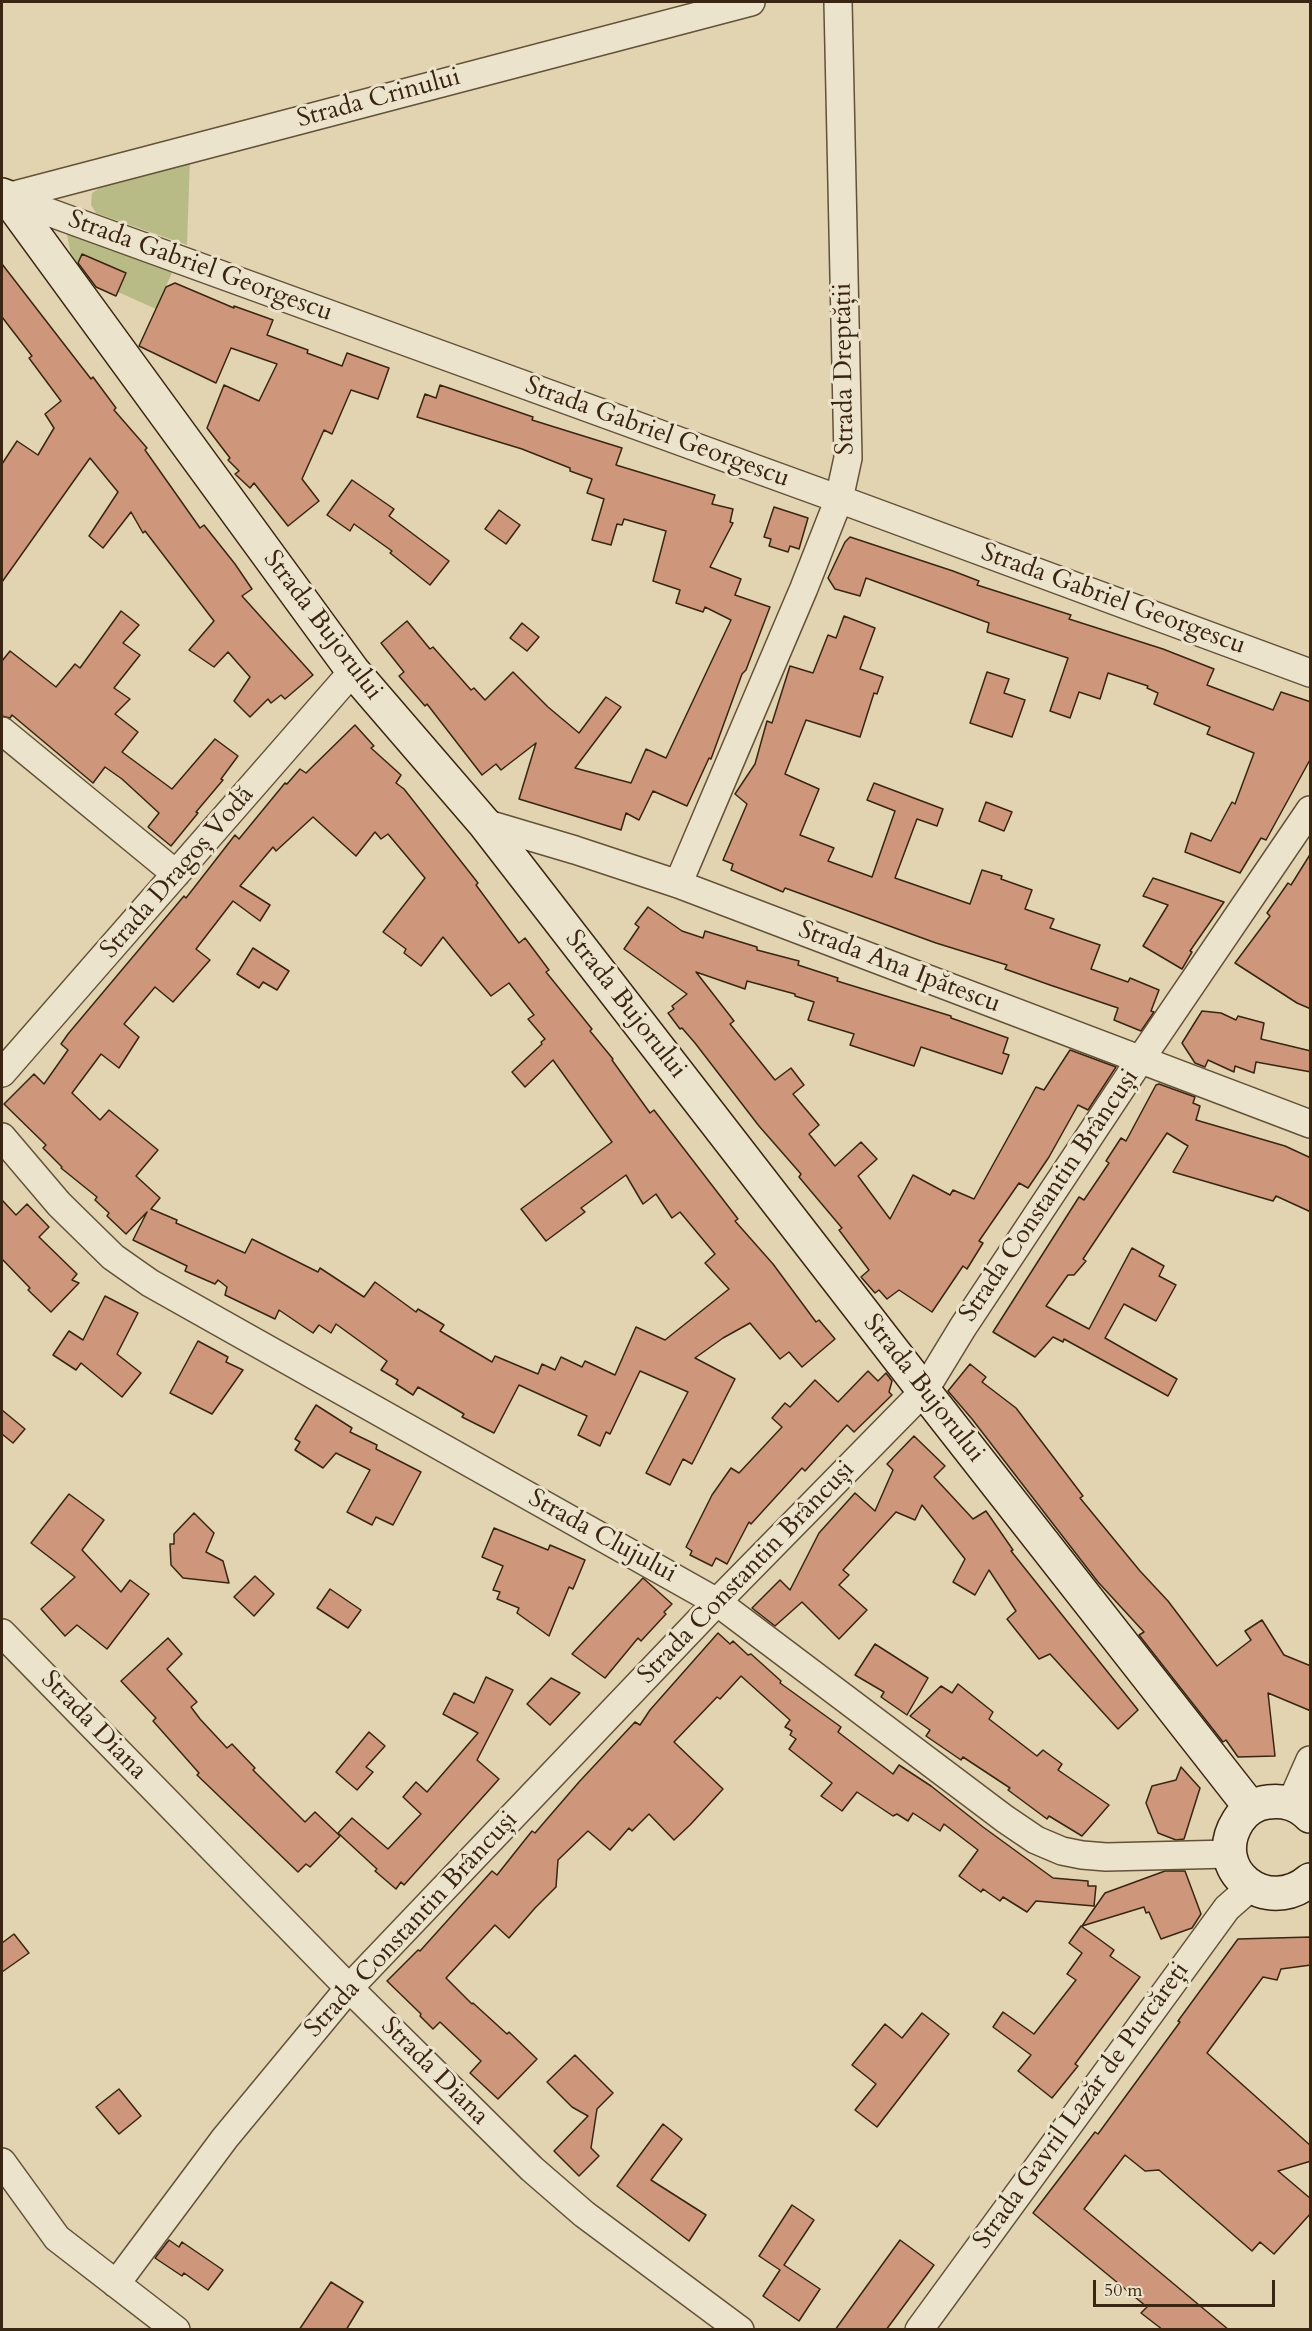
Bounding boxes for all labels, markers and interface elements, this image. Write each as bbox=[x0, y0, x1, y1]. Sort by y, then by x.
street label: Strada Crinului bbox=[294, 62, 464, 136]
street label: Strada Gabriel Georgescu bbox=[64, 205, 336, 329]
street label: Strada Dreptății bbox=[828, 283, 862, 455]
street label: Strada Gabriel Georgescu bbox=[521, 371, 793, 495]
street label: Strada Gabriel Georgescu bbox=[977, 538, 1249, 662]
street label: Strada Bujorului bbox=[256, 545, 388, 707]
street label: Strada Dragoș Vodă bbox=[95, 780, 261, 966]
street label: Strada Ana Ipătescu bbox=[793, 915, 1005, 1021]
street label: Strada Bujorului bbox=[558, 925, 692, 1085]
street label: Strada Constantin Brâncuși bbox=[954, 1064, 1146, 1328]
street label: Strada Bujorului bbox=[856, 1309, 990, 1469]
street label: Strada Constantin Brâncuși bbox=[632, 1455, 862, 1691]
street label: Strada Clujului bbox=[522, 1483, 682, 1591]
street label: Strada Diana bbox=[33, 1665, 153, 1787]
street label: Strada Constantin Brâncuși bbox=[299, 1805, 525, 2045]
street label: Strada Gavril Lazăr de Purcăreți bbox=[967, 1956, 1197, 2256]
street label: Strada Diana bbox=[374, 2012, 494, 2132]
scale bar bbox=[1096, 2268, 1278, 2306]
text: 50 m bbox=[1104, 2278, 1143, 2303]

